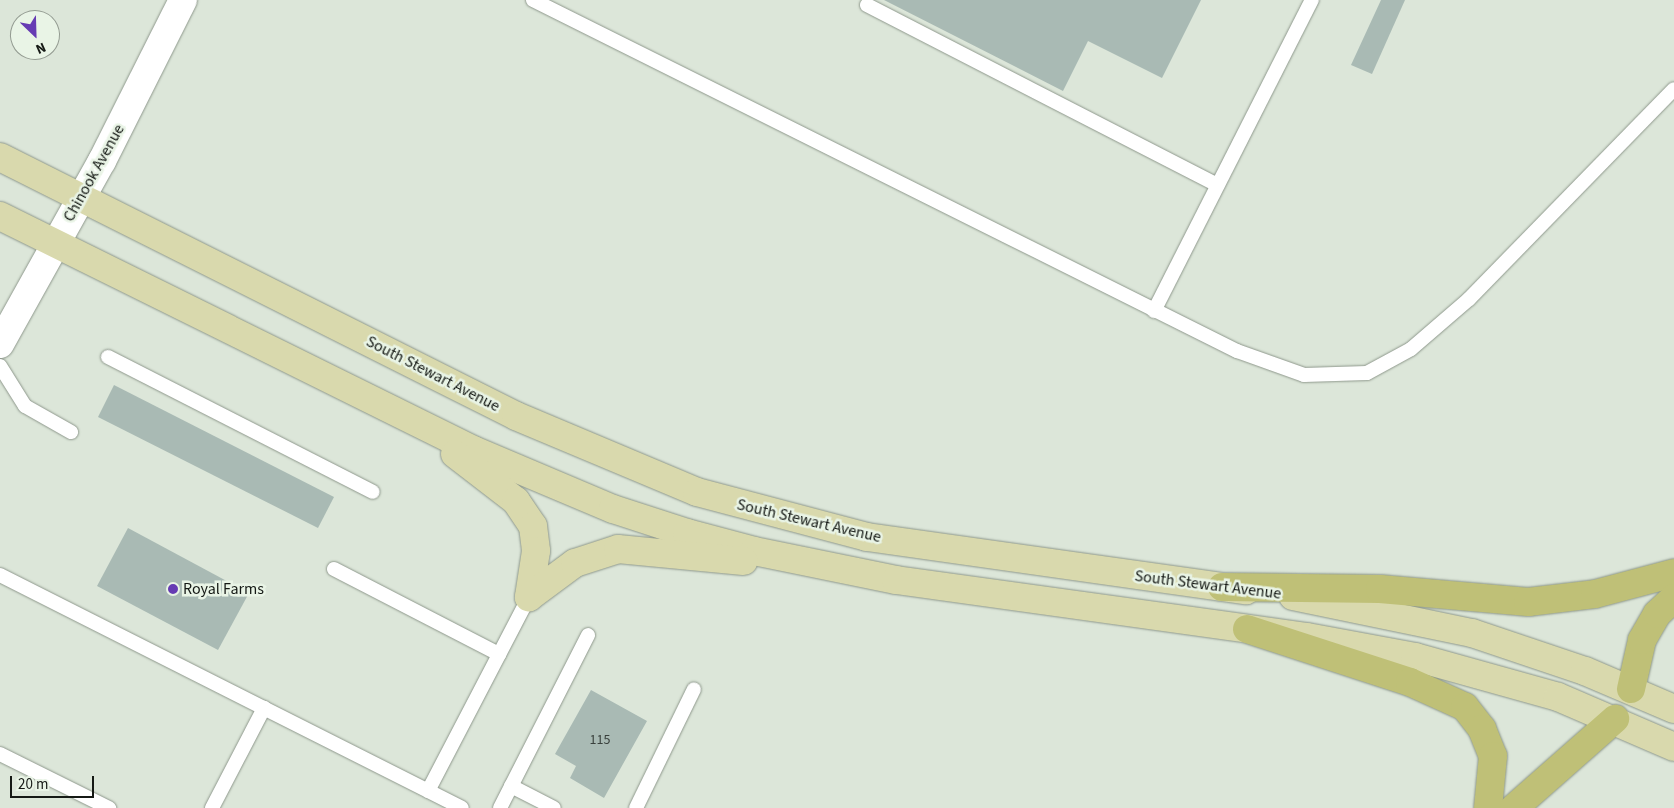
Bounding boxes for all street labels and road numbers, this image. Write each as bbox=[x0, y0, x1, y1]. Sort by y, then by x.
street label: Chinook Avenue bbox=[59, 121, 129, 225]
street label: South Stewart Avenue bbox=[363, 332, 503, 416]
street label: South Stewart Avenue bbox=[735, 495, 883, 547]
street label: South Stewart Avenue bbox=[1134, 566, 1282, 604]

